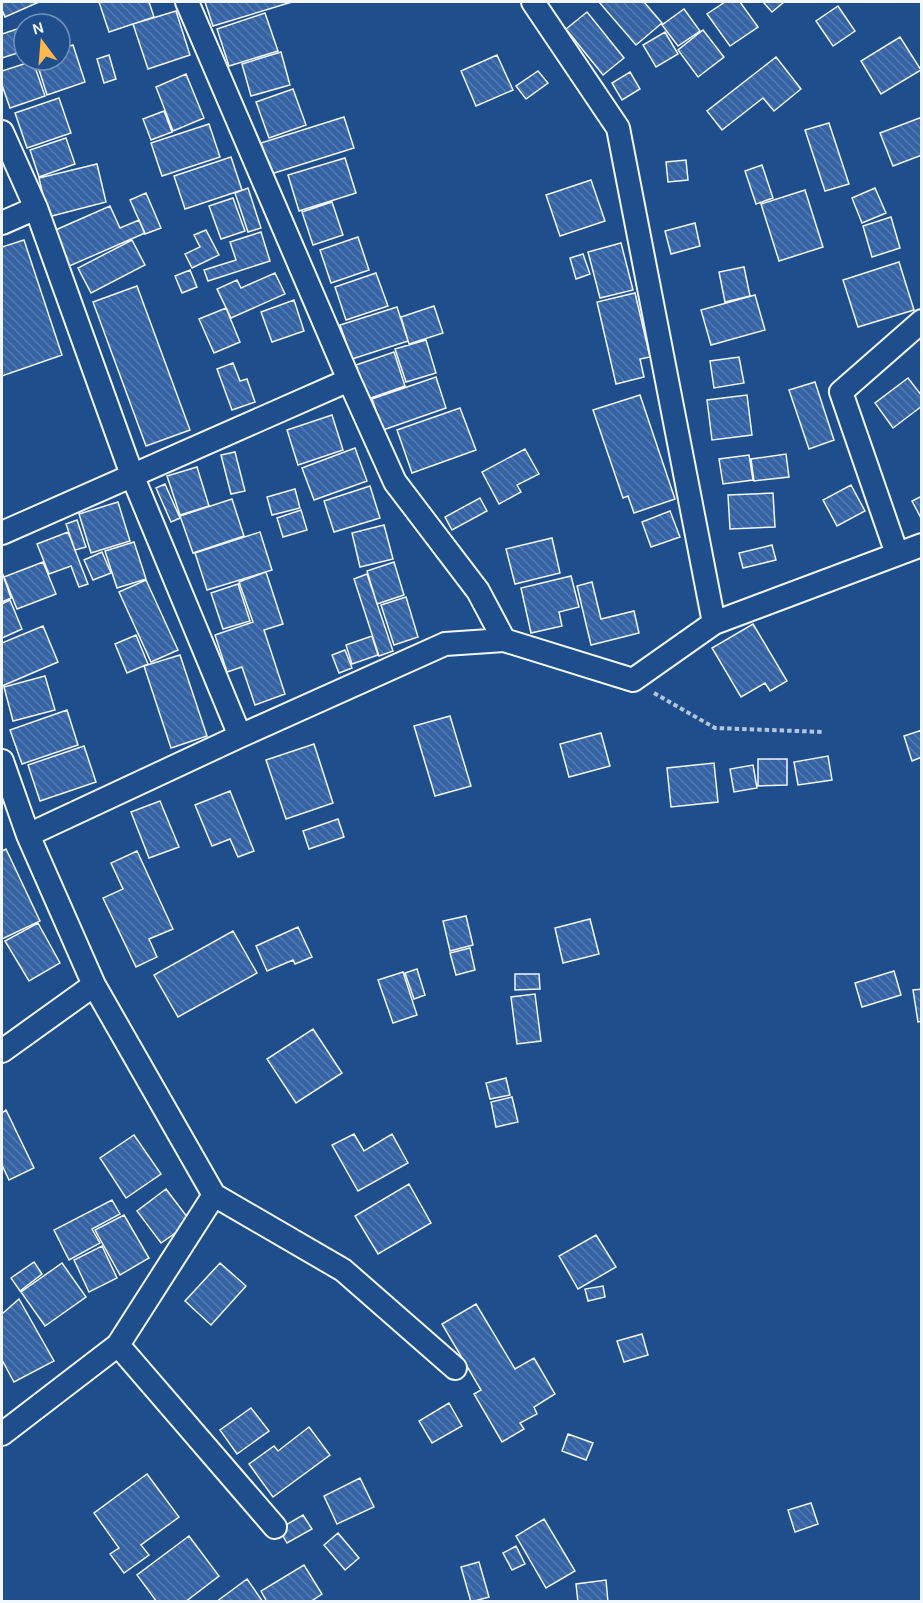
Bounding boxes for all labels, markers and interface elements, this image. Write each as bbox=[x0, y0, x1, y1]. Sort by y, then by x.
north arrow bbox=[12, 12, 72, 72]
text: N bbox=[30, 17, 46, 39]

